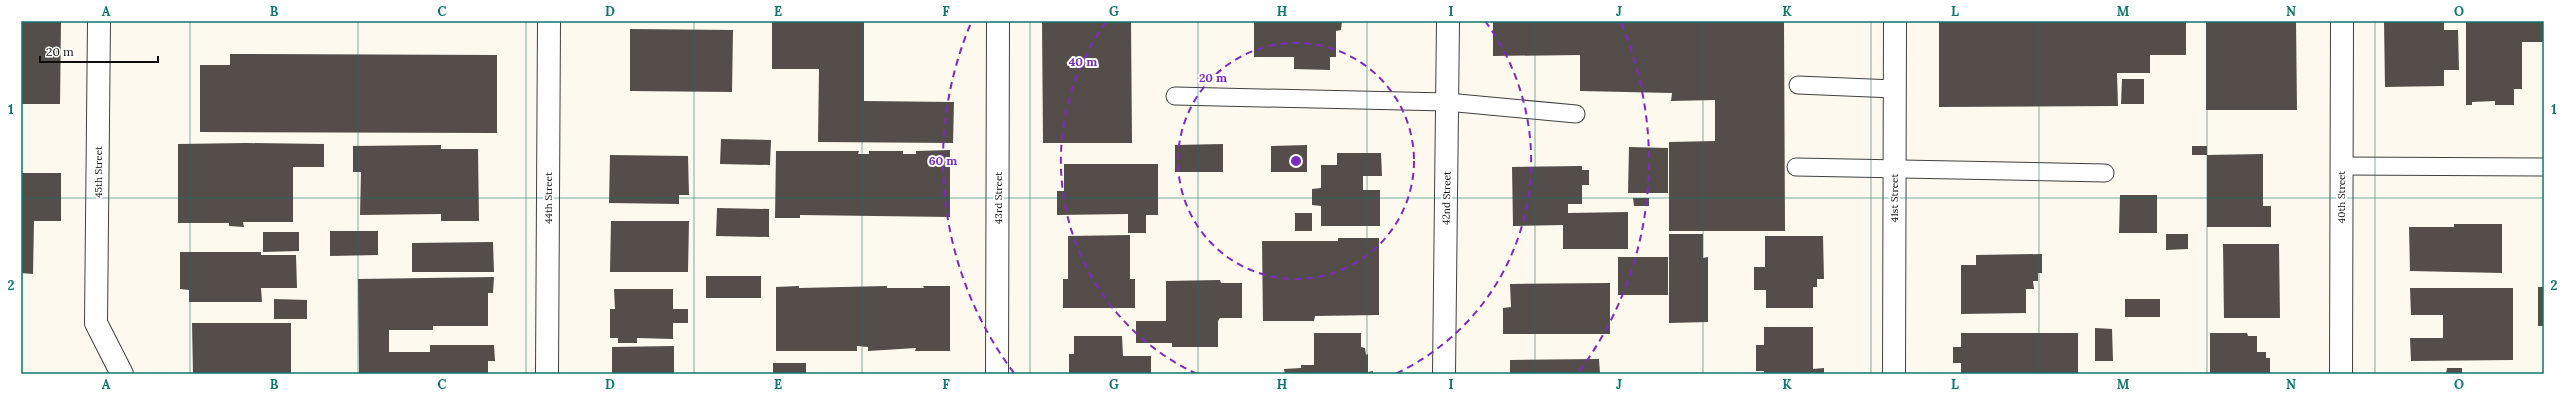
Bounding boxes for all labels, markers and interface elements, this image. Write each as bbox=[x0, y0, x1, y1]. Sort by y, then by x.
text: A bbox=[102, 3, 111, 20]
text: B bbox=[270, 3, 279, 20]
text: C bbox=[438, 3, 447, 20]
text: D bbox=[605, 3, 615, 20]
text: E bbox=[774, 3, 782, 20]
text: F bbox=[942, 3, 950, 20]
text: G bbox=[1109, 3, 1119, 20]
text: H bbox=[1277, 3, 1287, 20]
text: I bbox=[1448, 3, 1454, 20]
text: J bbox=[1616, 3, 1622, 20]
text: K bbox=[1782, 3, 1792, 20]
text: L bbox=[1951, 3, 1959, 20]
text: M bbox=[2117, 3, 2130, 20]
text: N bbox=[2286, 3, 2296, 20]
text: O bbox=[2454, 3, 2464, 20]
scale bar bbox=[40, 38, 158, 64]
text: 20 m bbox=[46, 44, 74, 59]
text: 40 m bbox=[1069, 54, 1097, 69]
text: 20 m bbox=[1199, 70, 1227, 85]
text: 1 bbox=[8, 101, 14, 118]
text: 1 bbox=[2551, 101, 2557, 118]
street label: 45th Street bbox=[92, 146, 105, 198]
text: 60 m bbox=[929, 153, 957, 168]
centre of rings bbox=[1289, 154, 1303, 168]
street label: 42nd Street bbox=[1440, 171, 1453, 225]
street label: 40th Street bbox=[2335, 171, 2348, 223]
street label: 44th Street bbox=[542, 172, 555, 224]
street label: 43rd Street bbox=[992, 172, 1005, 224]
street label: 41st Street bbox=[1888, 174, 1901, 222]
text: 2 bbox=[8, 277, 15, 294]
text: 2 bbox=[2551, 277, 2558, 294]
text: A bbox=[102, 376, 111, 393]
text: B bbox=[270, 376, 279, 393]
text: C bbox=[438, 376, 447, 393]
text: D bbox=[605, 376, 615, 393]
text: E bbox=[774, 376, 782, 393]
text: F bbox=[942, 376, 950, 393]
text: G bbox=[1109, 376, 1119, 393]
text: H bbox=[1277, 376, 1287, 393]
text: I bbox=[1448, 376, 1454, 393]
text: J bbox=[1616, 376, 1622, 393]
text: K bbox=[1782, 376, 1792, 393]
text: L bbox=[1951, 376, 1959, 393]
text: M bbox=[2117, 376, 2130, 393]
text: N bbox=[2286, 376, 2296, 393]
text: O bbox=[2454, 376, 2464, 393]

